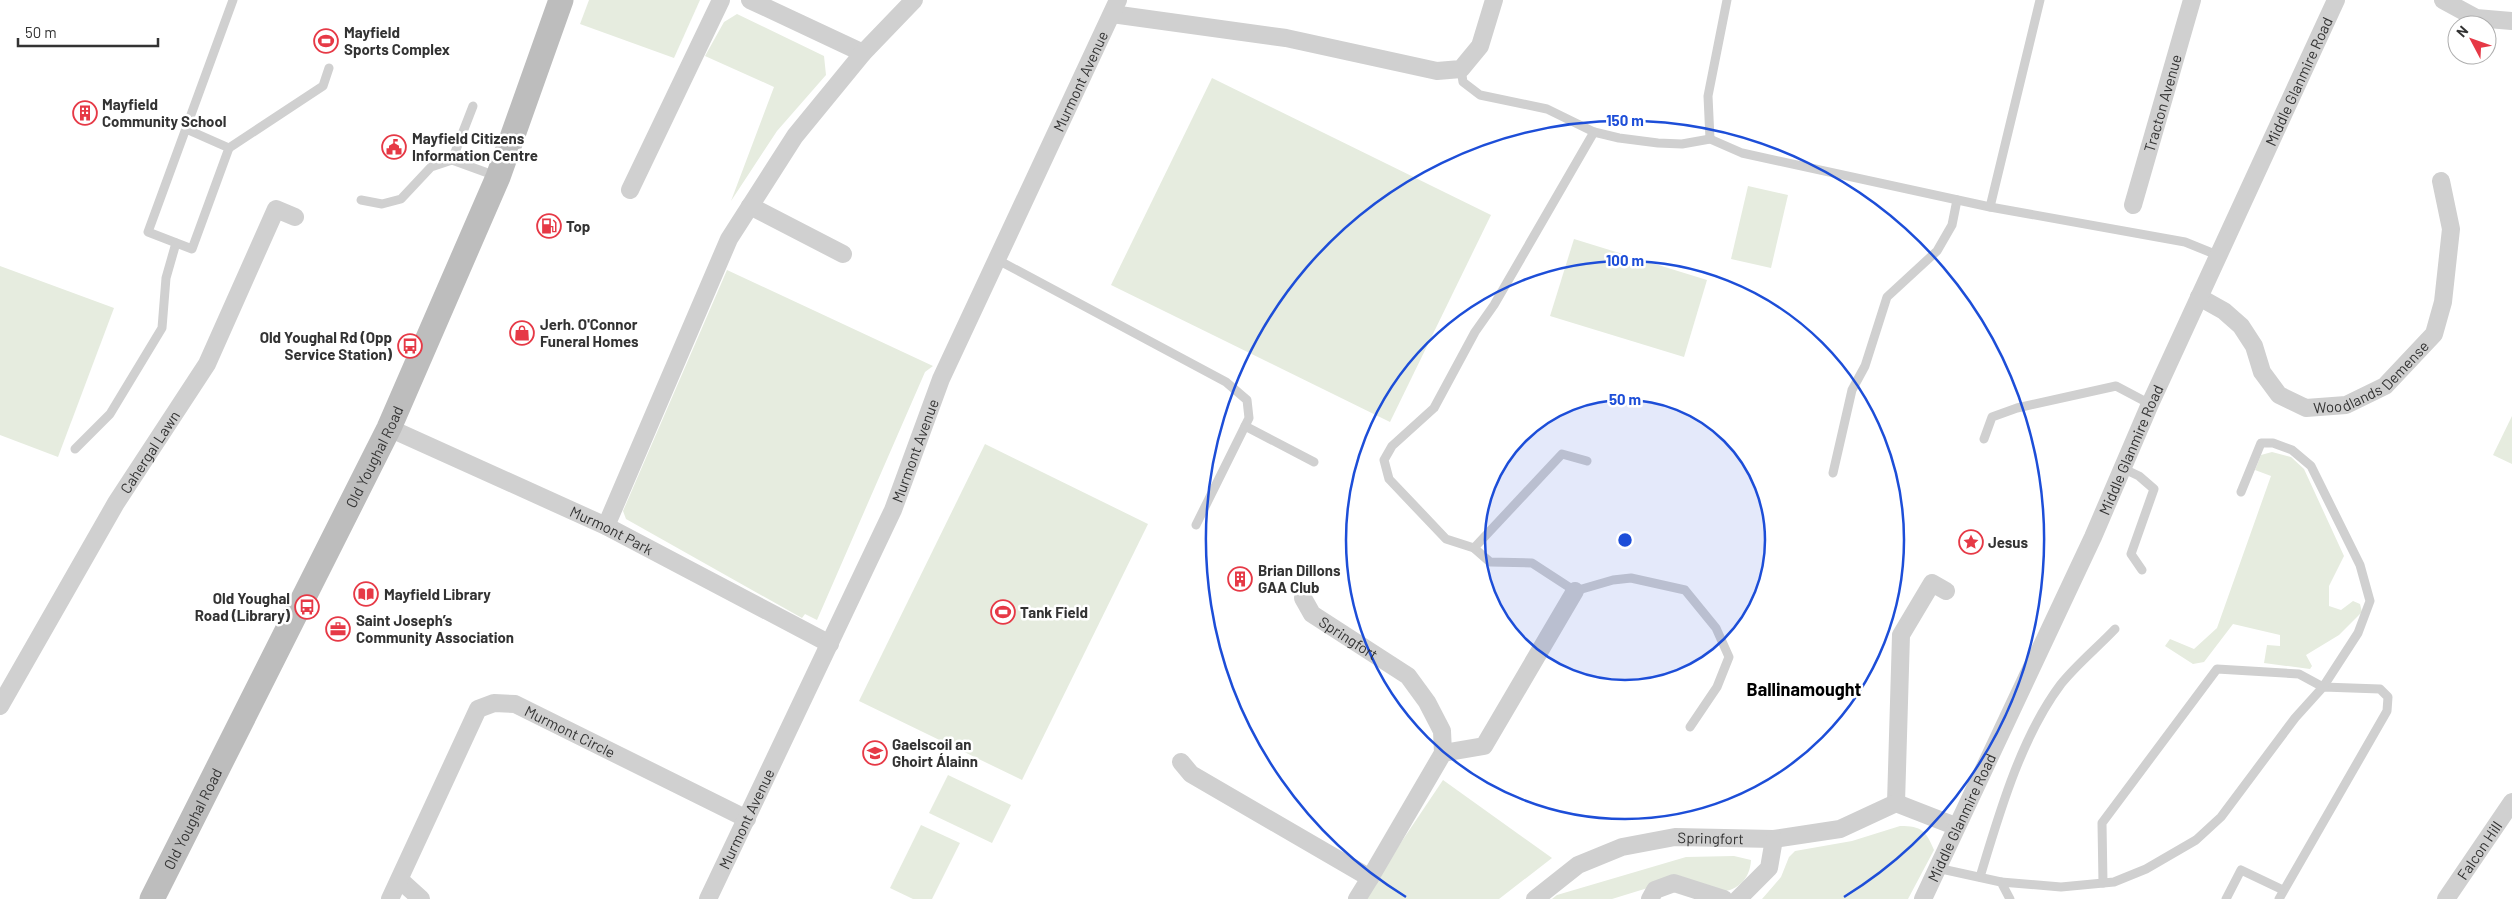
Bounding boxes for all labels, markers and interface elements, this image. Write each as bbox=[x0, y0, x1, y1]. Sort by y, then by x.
street label: Middle Glanmire Road bbox=[2261, 14, 2336, 148]
scale bar bbox=[18, 15, 158, 47]
north arrow bbox=[2447, 15, 2497, 65]
text: N bbox=[2452, 22, 2471, 40]
text: 50 m bbox=[25, 23, 57, 41]
place label: Mayfield Sports Complex bbox=[344, 23, 450, 58]
sports icon: Mayfield Sports Complex bbox=[313, 28, 339, 54]
street label: Murmont Avenue bbox=[1049, 28, 1111, 134]
street label: Tracton Avenue bbox=[2140, 52, 2185, 154]
place label: Mayfield Community School bbox=[102, 95, 227, 130]
building icon: Mayfield Community School bbox=[72, 100, 98, 126]
text: 150 m bbox=[1606, 111, 1644, 129]
place label: Mayfield Citizens Information Centre bbox=[412, 129, 538, 164]
public building icon: Mayfield Citizens Information Centre bbox=[381, 134, 407, 160]
fuel station icon: Top bbox=[536, 213, 562, 239]
place label: Top bbox=[566, 217, 590, 235]
text: 100 m bbox=[1606, 251, 1644, 269]
place label: Jerh. O'Connor Funeral Homes bbox=[540, 315, 639, 350]
shop icon: Jerh. O'Connor Funeral Homes bbox=[509, 320, 535, 346]
place label: Old Youghal Rd (Opp Service Station) bbox=[260, 328, 393, 363]
bus stop icon: Old Youghal Rd (Opp Service Station) bbox=[397, 333, 423, 359]
street label: Woodlands Demense bbox=[2313, 337, 2432, 416]
street label: Middle Glanmire Road bbox=[2095, 382, 2167, 517]
text: 50 m bbox=[1609, 390, 1641, 408]
street label: Murmont Avenue bbox=[888, 396, 942, 505]
street label: Old Youghal Road bbox=[341, 403, 407, 511]
street label: Cahergal Lawn bbox=[116, 407, 183, 497]
street label: Murmont Park bbox=[567, 502, 657, 559]
place icon: Jesus bbox=[1958, 529, 1984, 555]
centre of rings bbox=[1616, 531, 1634, 549]
place label: Jesus bbox=[1988, 533, 2029, 551]
place label: Brian Dillons GAA Club bbox=[1258, 561, 1341, 596]
building icon: Brian Dillons GAA Club bbox=[1227, 566, 1253, 592]
library icon: Mayfield Library bbox=[353, 581, 379, 607]
place label: Mayfield Library bbox=[384, 585, 491, 603]
place label: Old Youghal Road (Library) bbox=[195, 589, 291, 624]
bus stop icon: Old Youghal Road (Library) bbox=[294, 594, 320, 620]
sports icon: Tank Field bbox=[990, 599, 1016, 625]
place label: Tank Field bbox=[1020, 603, 1088, 621]
place label: Saint Joseph’s Community Association bbox=[356, 611, 514, 646]
street label: Springfort bbox=[1316, 612, 1381, 663]
office icon: Saint Joseph’s Community Association bbox=[325, 616, 351, 642]
district label: Ballinamought bbox=[1747, 678, 1862, 700]
street label: Murmont Circle bbox=[522, 701, 618, 761]
place label: Gaelscoil an Ghoirt Álainn bbox=[892, 735, 978, 770]
school or university icon: Gaelscoil an Ghoirt Álainn bbox=[862, 740, 888, 766]
street label: Middle Glanmire Road bbox=[1923, 750, 1999, 885]
street label: Old Youghal Road bbox=[159, 765, 226, 872]
street label: Murmont Avenue bbox=[715, 766, 778, 872]
street label: Falcon Hill bbox=[2453, 818, 2505, 883]
street label: Springfort bbox=[1677, 828, 1744, 847]

